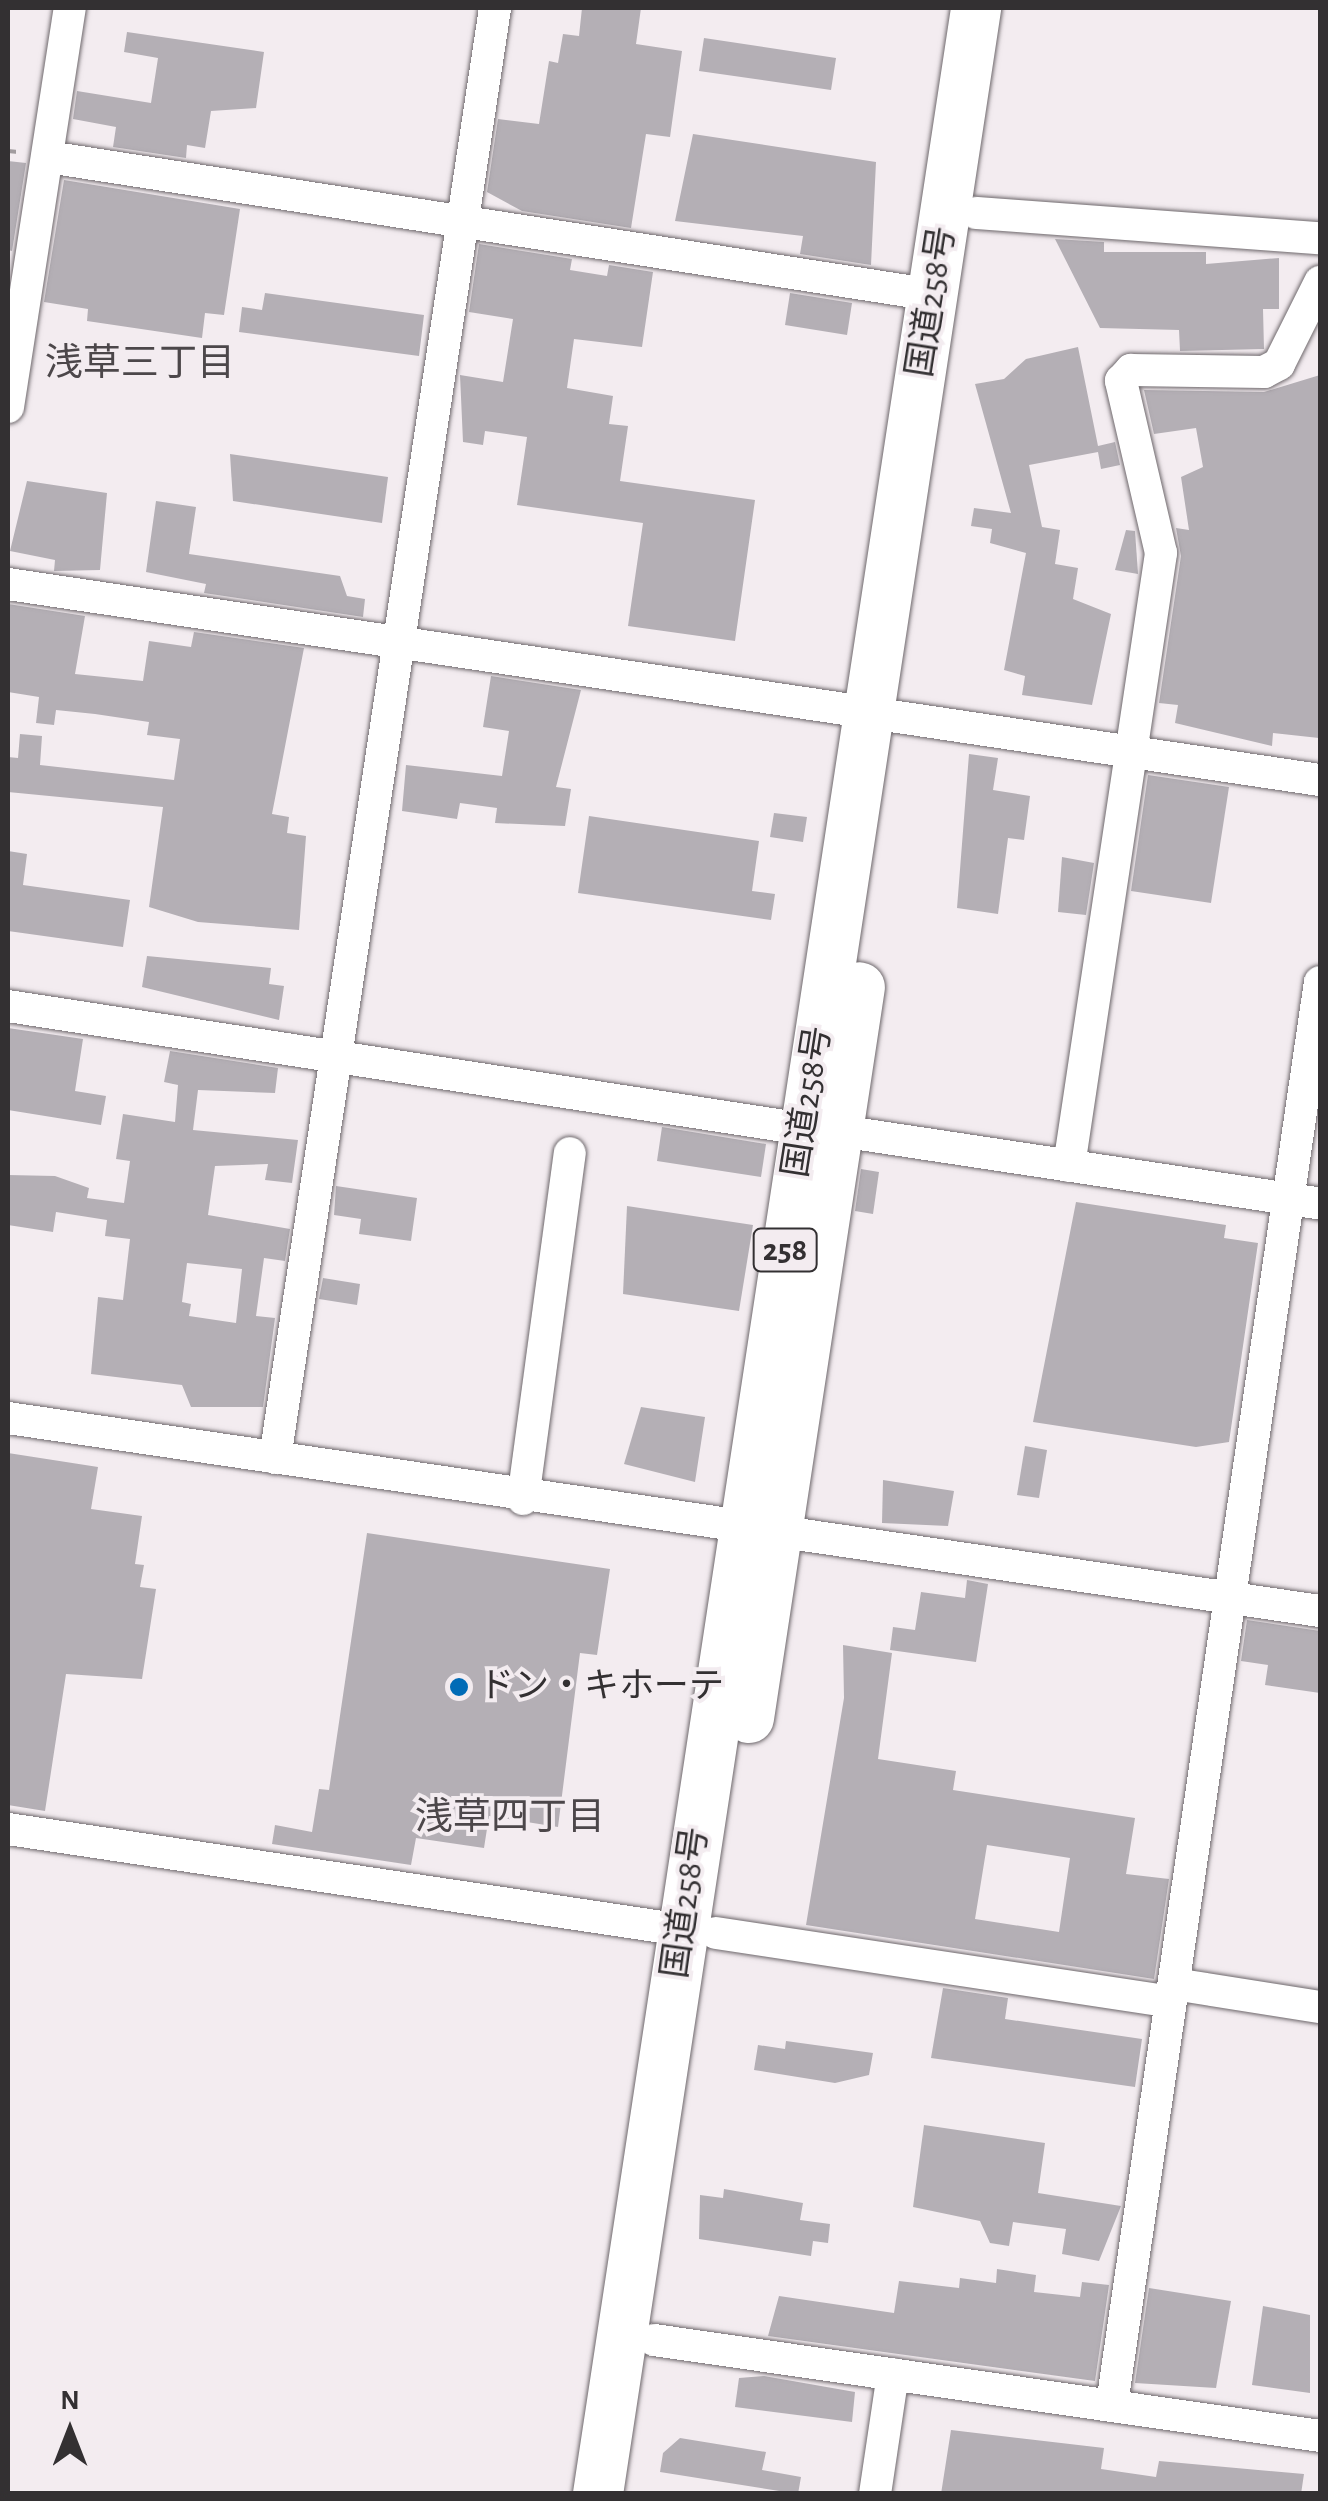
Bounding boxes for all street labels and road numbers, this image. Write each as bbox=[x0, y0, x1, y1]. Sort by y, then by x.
street label: 国道258号 bbox=[899, 224, 965, 380]
street label: 国道258号 bbox=[775, 1024, 841, 1180]
road number: 258 bbox=[752, 1223, 818, 1277]
street label: 国道258号 bbox=[655, 1825, 717, 1981]

